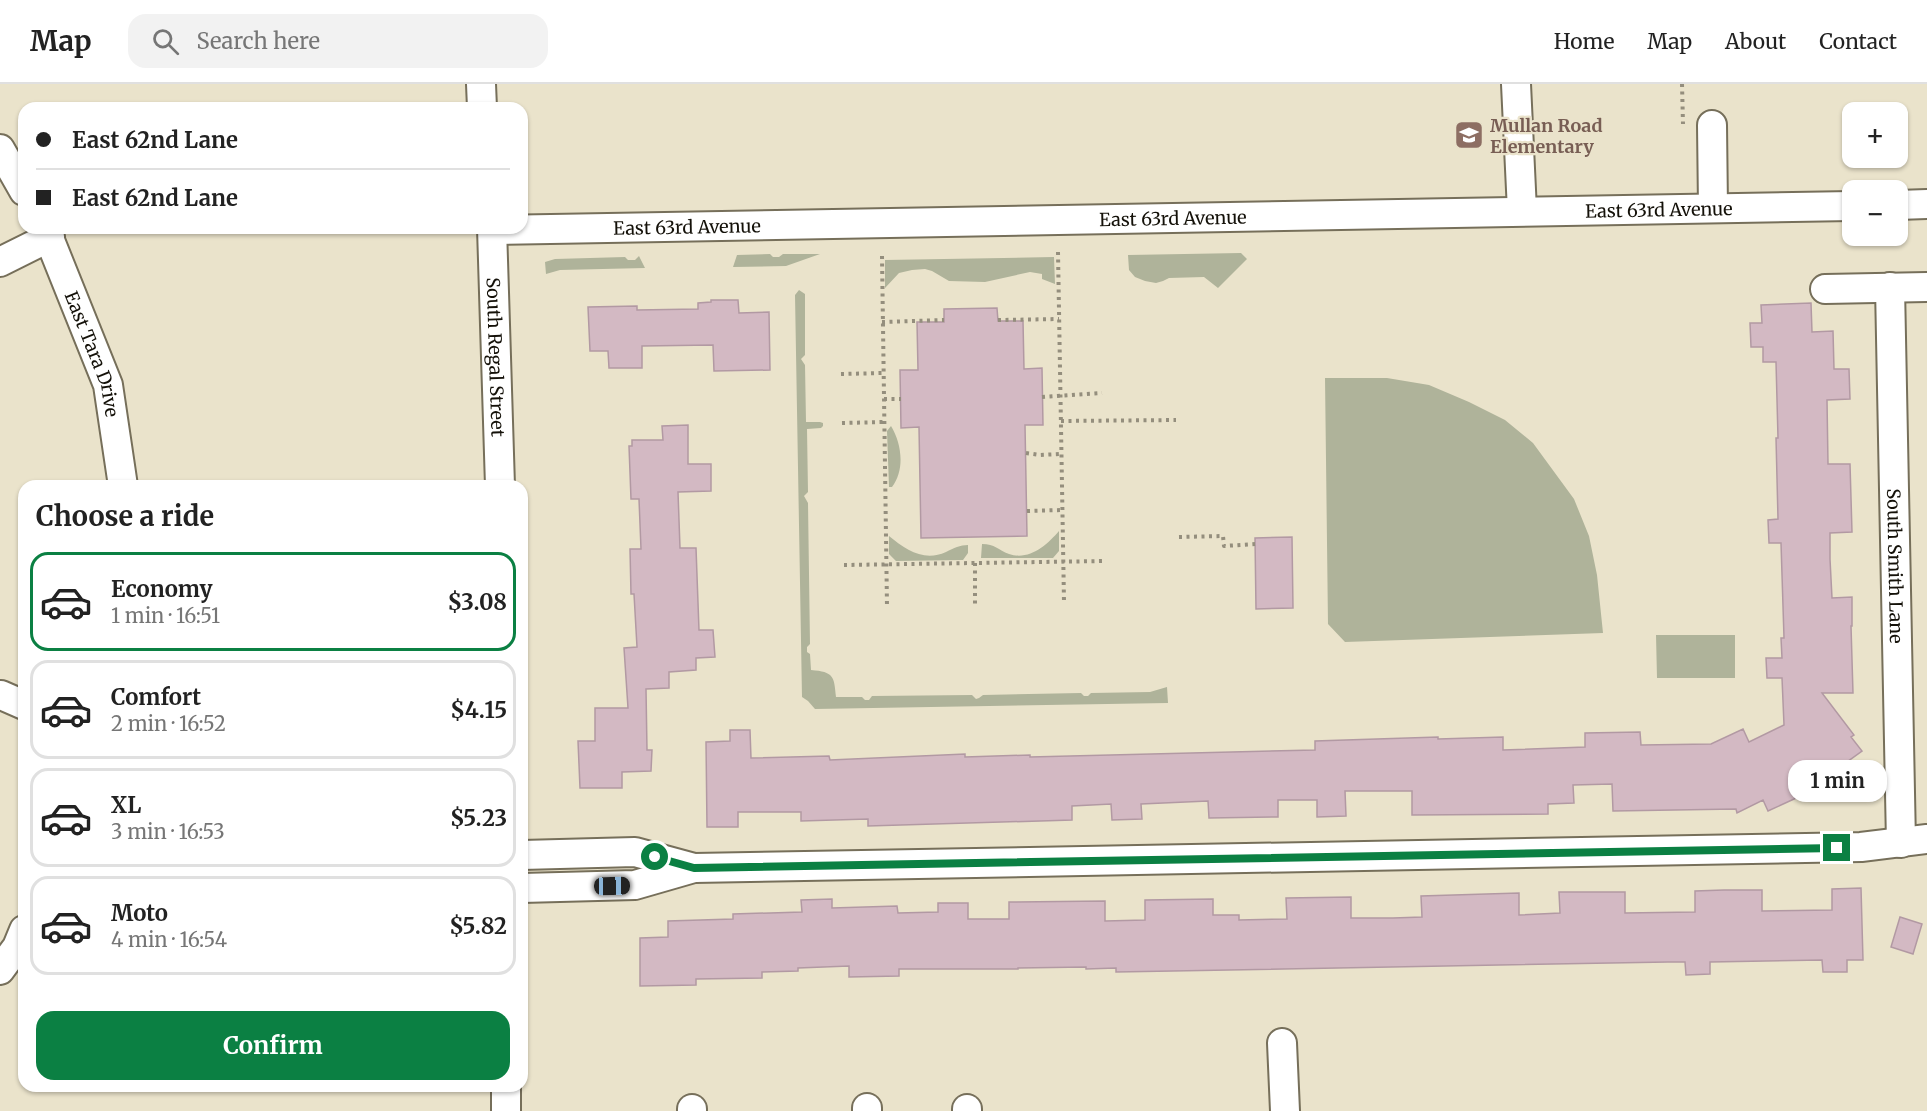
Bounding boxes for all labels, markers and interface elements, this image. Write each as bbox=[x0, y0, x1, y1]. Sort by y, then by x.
search box bbox=[128, 14, 548, 68]
text: Map bbox=[30, 23, 92, 59]
icon: search bbox=[149, 25, 182, 58]
text: Search here bbox=[197, 27, 320, 55]
text: Home bbox=[1554, 28, 1614, 55]
text: Map bbox=[1647, 28, 1692, 55]
text: About bbox=[1725, 28, 1786, 55]
text: Contact bbox=[1819, 28, 1897, 55]
map controls bbox=[1842, 102, 1908, 246]
button: + bbox=[1842, 102, 1908, 168]
place label: Mullan Road Elementary bbox=[1490, 114, 1603, 158]
school or university icon: Mullan Road Elementary bbox=[1453, 119, 1485, 151]
text: East 62nd Lane bbox=[72, 126, 238, 154]
button: − bbox=[1842, 180, 1908, 246]
text: East 62nd Lane bbox=[72, 184, 238, 212]
street label: East 63rd Avenue bbox=[1585, 197, 1733, 222]
street label: East 63rd Avenue bbox=[1099, 205, 1247, 231]
street label: East 63rd Avenue bbox=[613, 214, 761, 239]
street label: South Regal Street bbox=[482, 277, 510, 437]
street label: East Tara Drive bbox=[60, 288, 124, 418]
street label: South Smith Lane bbox=[1882, 488, 1909, 644]
text: Choose a ride bbox=[36, 499, 214, 533]
icon: car bbox=[39, 575, 93, 629]
text: Economy bbox=[111, 575, 212, 603]
text: $3.08 bbox=[447, 588, 507, 616]
text: 1 min · 16:51 bbox=[111, 603, 220, 628]
icon: car bbox=[39, 683, 93, 737]
text: Comfort bbox=[111, 683, 201, 711]
text: $4.15 bbox=[450, 696, 507, 724]
text: 2 min · 16:52 bbox=[111, 711, 226, 736]
callout: 1 min bbox=[1788, 761, 1886, 803]
text: 1 min bbox=[1810, 768, 1865, 793]
icon: car bbox=[39, 791, 93, 845]
text: XL bbox=[111, 791, 141, 819]
text: $5.23 bbox=[450, 804, 507, 832]
text: 3 min · 16:53 bbox=[111, 819, 225, 844]
route end bbox=[1823, 834, 1850, 861]
route start bbox=[641, 843, 668, 870]
car bbox=[594, 877, 630, 895]
icon: car bbox=[39, 899, 93, 953]
text: Moto bbox=[111, 899, 168, 927]
text: $5.82 bbox=[449, 912, 507, 940]
text: 4 min · 16:54 bbox=[111, 927, 227, 952]
button: Confirm bbox=[36, 1011, 510, 1080]

